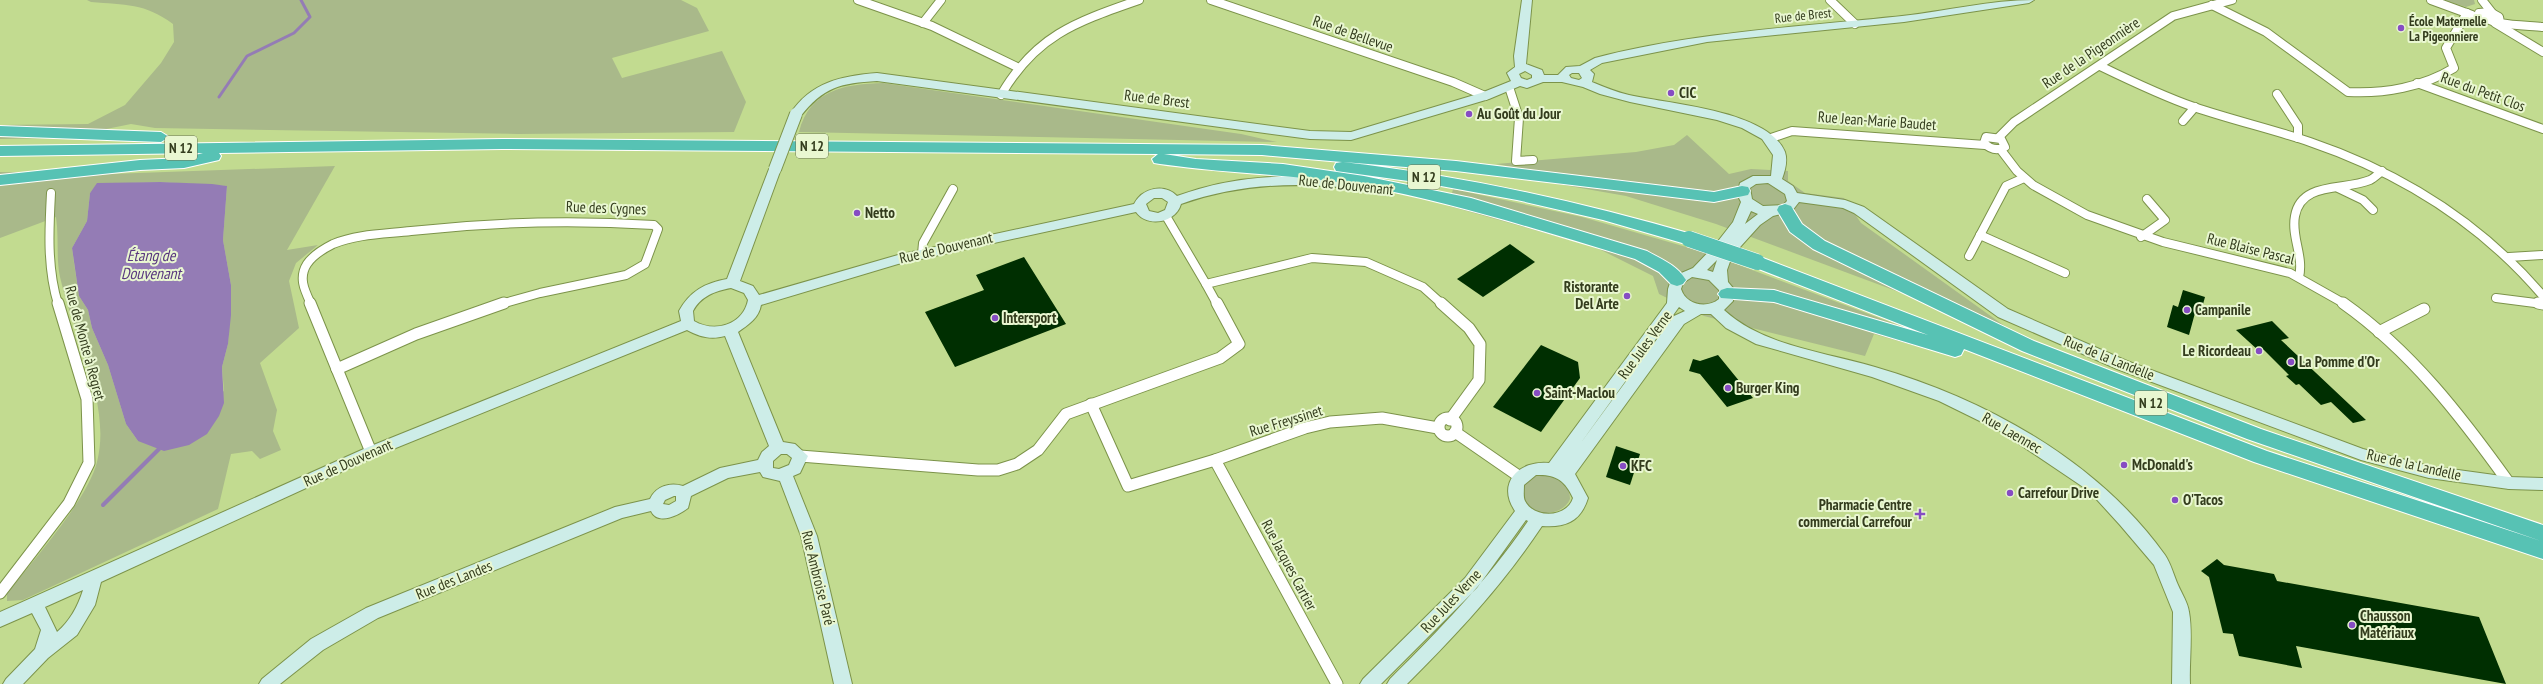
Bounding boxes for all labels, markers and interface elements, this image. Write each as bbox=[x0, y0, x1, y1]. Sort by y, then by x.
street label: Rue de Brest bbox=[1774, 4, 1833, 27]
street label: Rue de Bellevue bbox=[1311, 11, 1396, 56]
street label: Rue de la Pigeonnière bbox=[2038, 13, 2143, 92]
place label: École Maternelle La Pigeonniere bbox=[2409, 13, 2487, 45]
marker: École Maternelle La Pigeonniere bbox=[2396, 23, 2406, 33]
street label: Rue du Petit Clos bbox=[2438, 67, 2528, 116]
place label: CIC bbox=[1679, 83, 1696, 102]
street label: Rue de Brest bbox=[1123, 85, 1191, 112]
marker: CIC bbox=[1666, 88, 1676, 98]
place label: Au Goût du Jour bbox=[1476, 104, 1562, 123]
street label: Rue Jean-Marie Baudet bbox=[1817, 107, 1937, 134]
marker: Au Goût du Jour bbox=[1464, 109, 1474, 119]
road number: N 12 bbox=[796, 134, 828, 158]
road number: N 12 bbox=[165, 136, 197, 160]
road number: N 12 bbox=[1408, 165, 1440, 189]
street label: Rue de Douvenant bbox=[1298, 170, 1394, 199]
street label: Rue des Cygnes bbox=[566, 197, 646, 218]
place label: Netto bbox=[865, 203, 895, 222]
marker: Netto bbox=[852, 208, 862, 218]
street label: Rue de Douvenant bbox=[897, 228, 994, 267]
street label: Rue Blaise Pascal bbox=[2205, 228, 2297, 269]
water label: Étang de Douvenant bbox=[121, 245, 183, 283]
place label: Ristorante Del Arte bbox=[1564, 277, 1619, 313]
street label: Rue de Monte à Regret bbox=[61, 284, 110, 402]
marker: Ristorante Del Arte bbox=[1622, 291, 1632, 301]
place label: Campanile bbox=[2195, 300, 2251, 319]
marker: Campanile bbox=[2182, 305, 2192, 315]
street label: Rue Jules Verne bbox=[1613, 307, 1676, 383]
place label: Intersport bbox=[1003, 308, 1057, 327]
marker: Intersport bbox=[990, 313, 1000, 323]
street label: Rue de la Landelle bbox=[2061, 331, 2157, 384]
place label: Le Ricordeau bbox=[2183, 341, 2251, 360]
marker: Le Ricordeau bbox=[2254, 346, 2264, 356]
place label: La Pomme d'Or bbox=[2299, 352, 2380, 371]
marker: La Pomme d'Or bbox=[2286, 357, 2296, 367]
place label: Burger King bbox=[1736, 378, 1800, 397]
place label: Saint-Maclou bbox=[1545, 383, 1615, 402]
marker: Burger King bbox=[1723, 383, 1733, 393]
marker: Saint-Maclou bbox=[1532, 388, 1542, 398]
road number: N 12 bbox=[2135, 391, 2167, 415]
street label: Rue Freyssinet bbox=[1247, 400, 1325, 441]
street label: Rue Laennec bbox=[1979, 408, 2046, 458]
street label: Rue de Douvenant bbox=[300, 435, 395, 491]
street label: Rue de la Landelle bbox=[2365, 444, 2463, 485]
place label: McDonald's bbox=[2132, 455, 2193, 474]
place label: KFC bbox=[1631, 456, 1652, 475]
marker: McDonald's bbox=[2119, 460, 2129, 470]
marker: KFC bbox=[1618, 461, 1628, 471]
place label: Carrefour Drive bbox=[2018, 483, 2099, 502]
marker: Carrefour Drive bbox=[2005, 488, 2015, 498]
place label: O'Tacos bbox=[2183, 490, 2223, 509]
place label: Pharmacie Centre commercial Carrefour bbox=[1798, 495, 1913, 531]
marker: O'Tacos bbox=[2170, 495, 2180, 505]
marker: Pharmacie Centre commercial Carrefour bbox=[1915, 509, 1925, 519]
street label: Rue Jacques Cartier bbox=[1258, 516, 1322, 614]
street label: Rue Ambroise Paré bbox=[798, 529, 839, 627]
street label: Rue des Landes bbox=[413, 556, 495, 603]
street label: Rue Jules Verne bbox=[1416, 565, 1485, 636]
place label: Chausson Matériaux bbox=[2360, 606, 2415, 642]
marker: Chausson Matériaux bbox=[2347, 620, 2357, 630]

